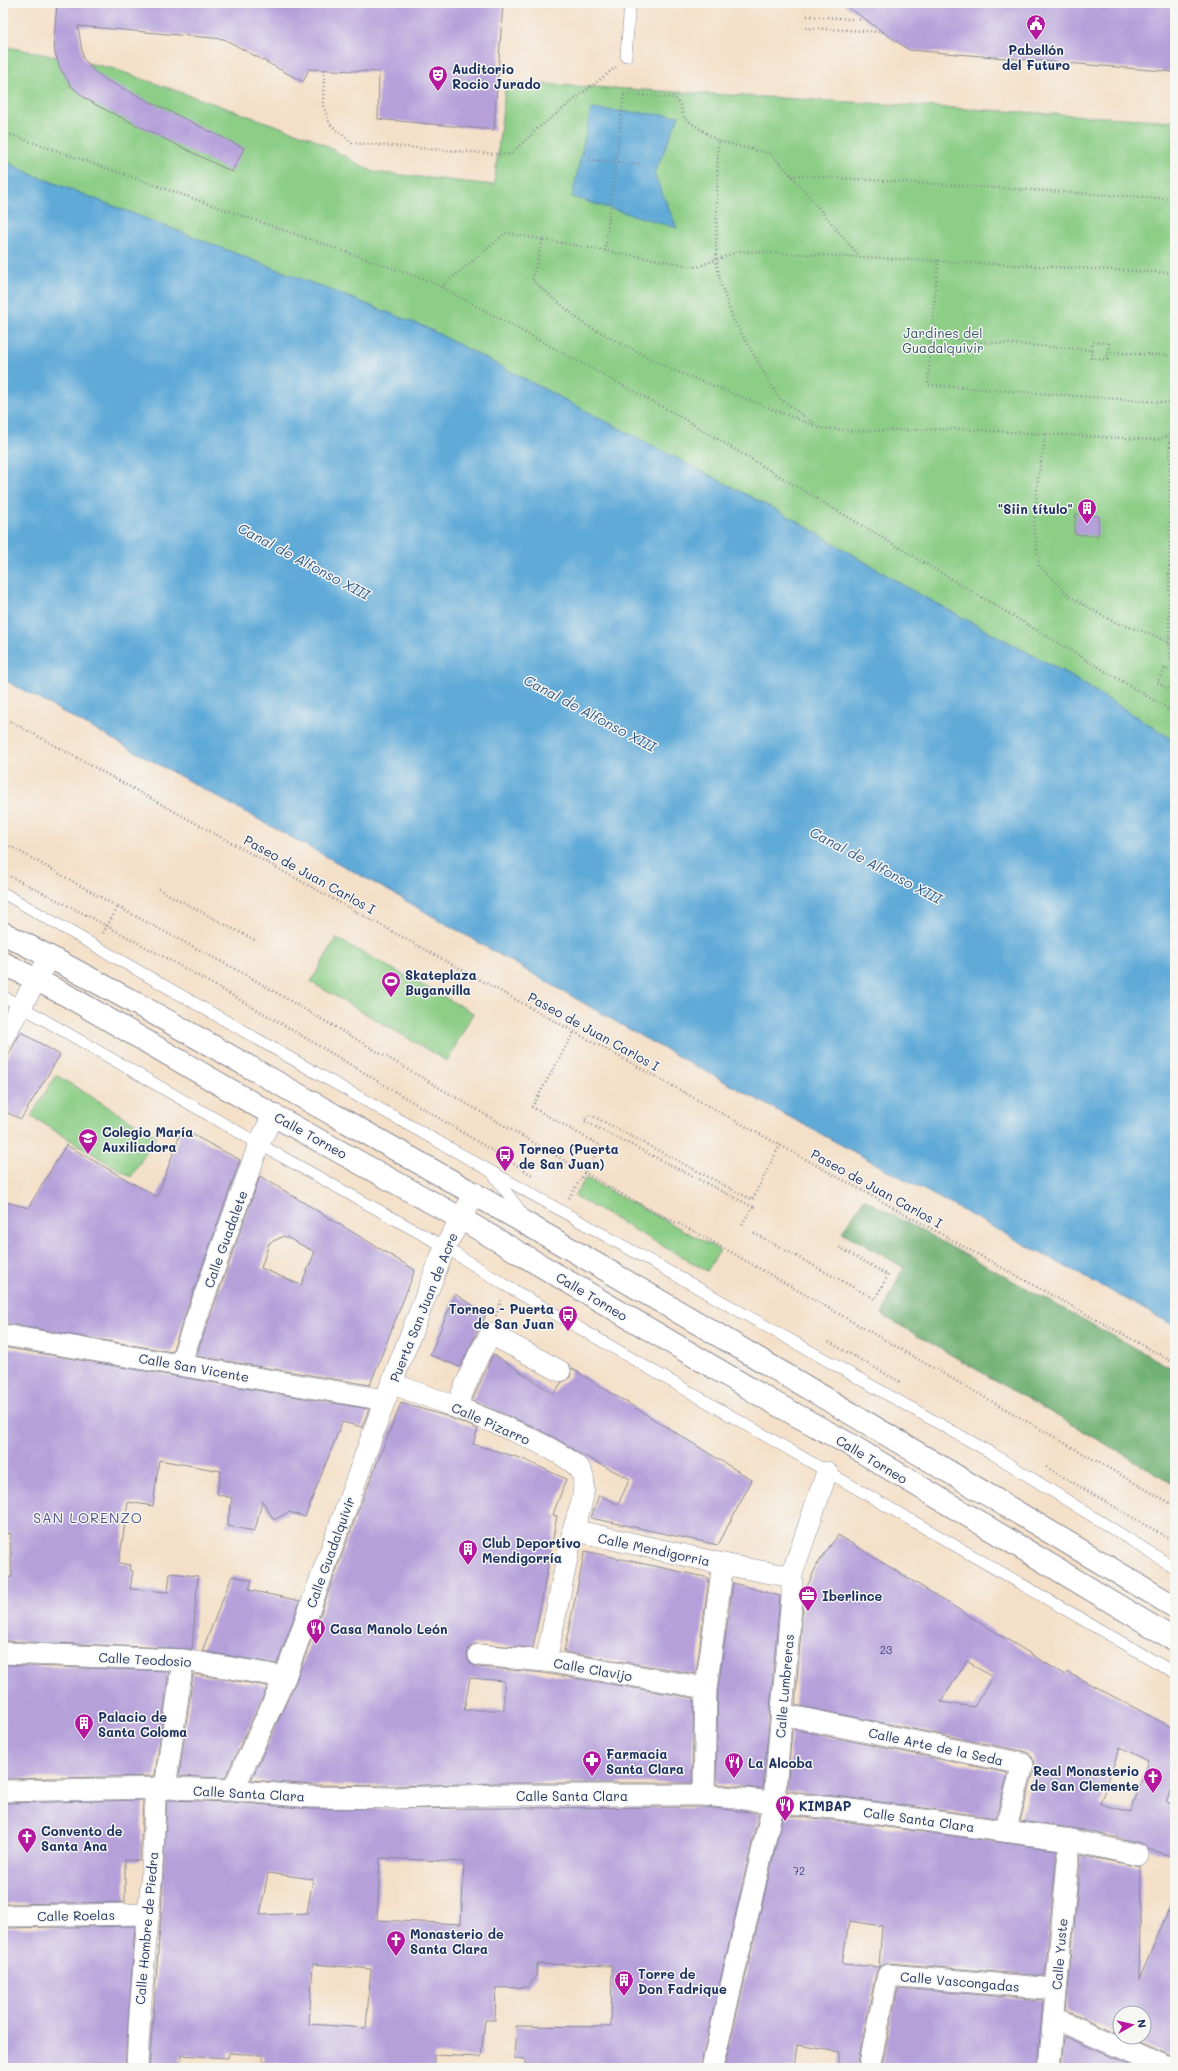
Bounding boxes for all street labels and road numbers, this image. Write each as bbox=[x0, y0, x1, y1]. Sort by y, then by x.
street label: Paseo de Juan Carlos I bbox=[241, 831, 379, 917]
street label: Paseo de Juan Carlos I bbox=[525, 988, 663, 1074]
street label: Calle Torneo bbox=[272, 1108, 351, 1162]
street label: Paseo de Juan Carlos I bbox=[808, 1145, 946, 1231]
street label: Calle Guadalete bbox=[200, 1188, 250, 1290]
street label: Puerta San Juan de Acre bbox=[385, 1230, 461, 1384]
street label: Calle Torneo bbox=[553, 1268, 631, 1324]
street label: Calle San Vicente bbox=[137, 1349, 251, 1385]
street label: Calle Pizarro bbox=[449, 1398, 533, 1448]
street label: Calle Torneo bbox=[833, 1431, 911, 1487]
street label: Calle Guadalquivir bbox=[302, 1494, 358, 1610]
street label: Calle Mendigorria bbox=[596, 1529, 712, 1569]
street label: Calle Lumbreras bbox=[771, 1633, 797, 1739]
street label: Calle Teodosio bbox=[98, 1648, 192, 1670]
street label: Calle Clavijo bbox=[552, 1654, 634, 1684]
street label: Calle Arte de la Seda bbox=[867, 1723, 1005, 1769]
street label: Calle Santa Clara bbox=[193, 1782, 305, 1804]
street label: Calle Santa Clara bbox=[516, 1787, 628, 1804]
street label: Calle Santa Clara bbox=[862, 1803, 976, 1835]
street label: Calle Hombre de Piedra bbox=[131, 1851, 161, 2005]
street label: Calle Roelas bbox=[37, 1906, 115, 1924]
street label: Calle Yuste bbox=[1047, 1917, 1071, 1991]
street label: Calle Vascongadas bbox=[900, 1967, 1020, 1995]

